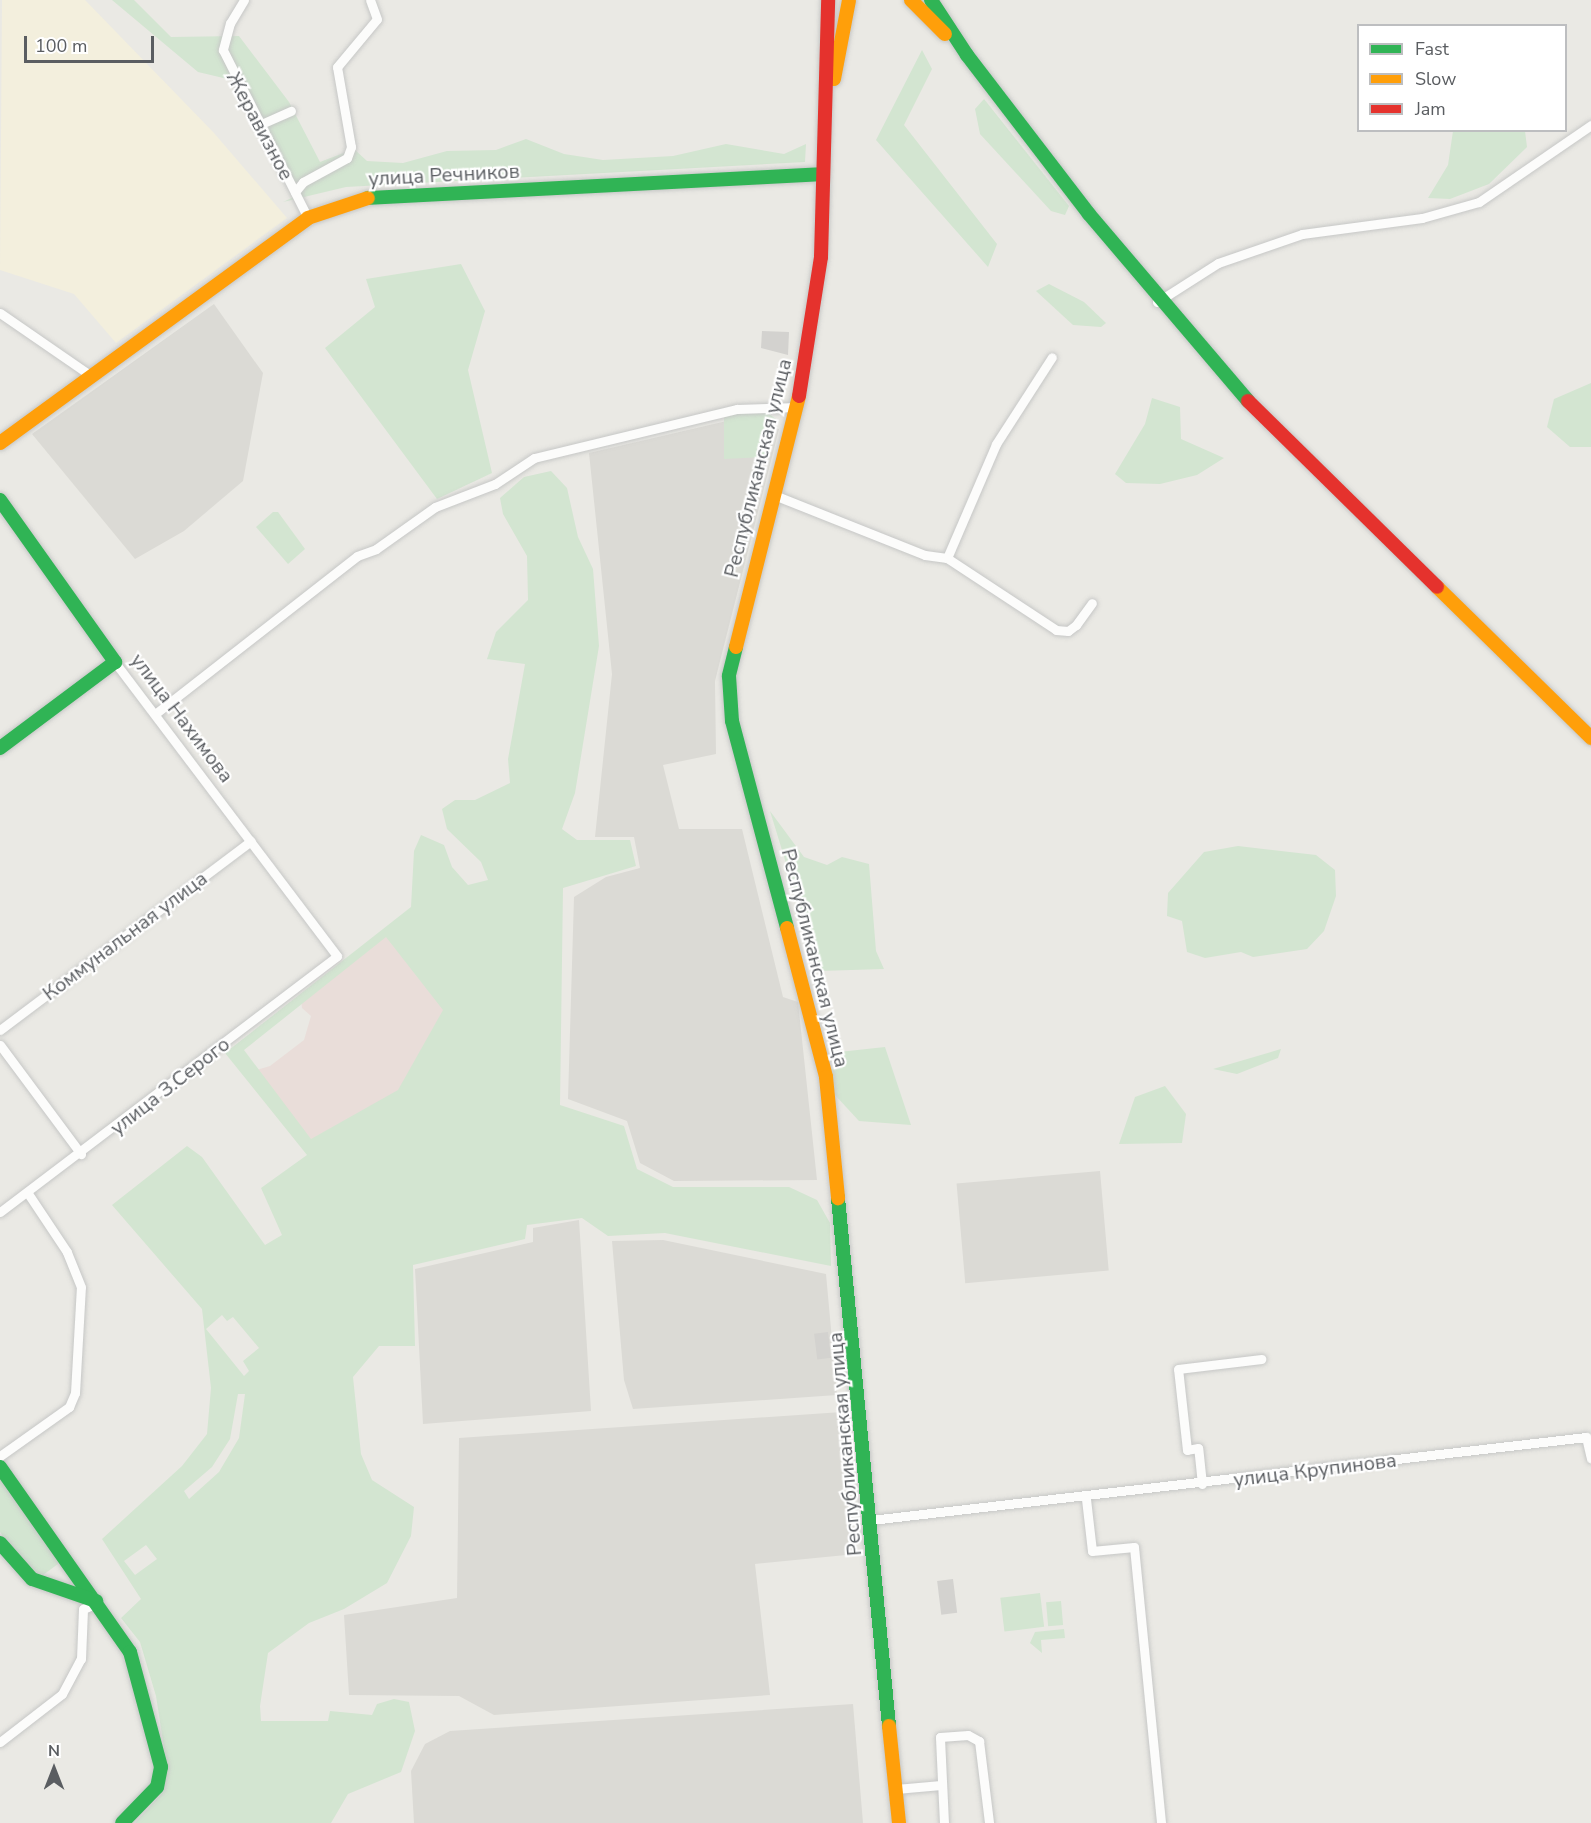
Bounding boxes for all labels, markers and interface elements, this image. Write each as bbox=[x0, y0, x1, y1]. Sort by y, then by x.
scale bar bbox=[27, 24, 158, 62]
legend bbox=[1357, 24, 1567, 132]
text: 100 m bbox=[35, 34, 87, 58]
text: Fast bbox=[1415, 37, 1449, 61]
text: Slow bbox=[1415, 67, 1456, 91]
street label: Жеравизное bbox=[221, 68, 299, 184]
text: Jam bbox=[1415, 97, 1446, 121]
street label: улица Речников bbox=[368, 159, 520, 191]
street label: Республиканская улица bbox=[719, 356, 797, 580]
street label: улица Нахимова bbox=[126, 649, 238, 787]
street label: Республиканская улица bbox=[776, 846, 854, 1070]
street label: Коммунальная улица bbox=[38, 866, 212, 1006]
street label: улица З.Серого bbox=[106, 1032, 234, 1140]
street label: Республиканская улица bbox=[823, 1331, 867, 1557]
street label: улица Крупинова bbox=[1232, 1448, 1398, 1492]
north arrow bbox=[24, 1739, 84, 1799]
text: N bbox=[48, 1740, 60, 1762]

